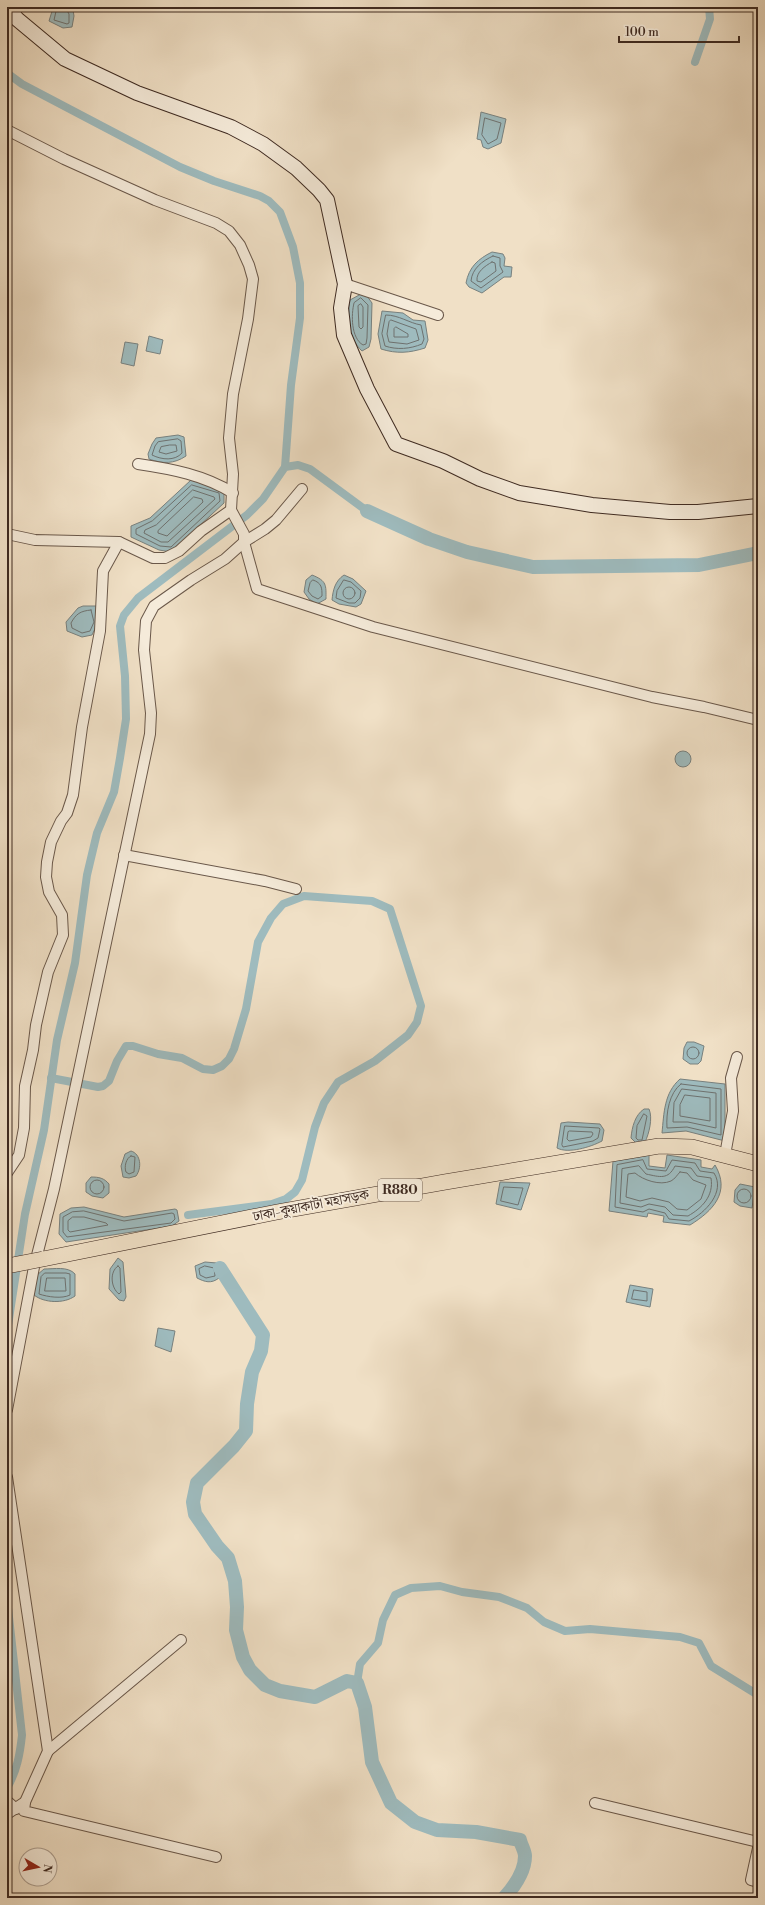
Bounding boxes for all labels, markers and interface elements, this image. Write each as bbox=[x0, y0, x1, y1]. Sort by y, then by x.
scale bar bbox=[619, 18, 739, 44]
text: 100 m bbox=[625, 25, 659, 40]
road number: R880 bbox=[378, 1179, 422, 1201]
street label: ঢাকা-কুয়াকাটা মহাসড়ক bbox=[250, 1186, 372, 1226]
north arrow bbox=[18, 1847, 58, 1887]
text: N bbox=[39, 1863, 54, 1874]

